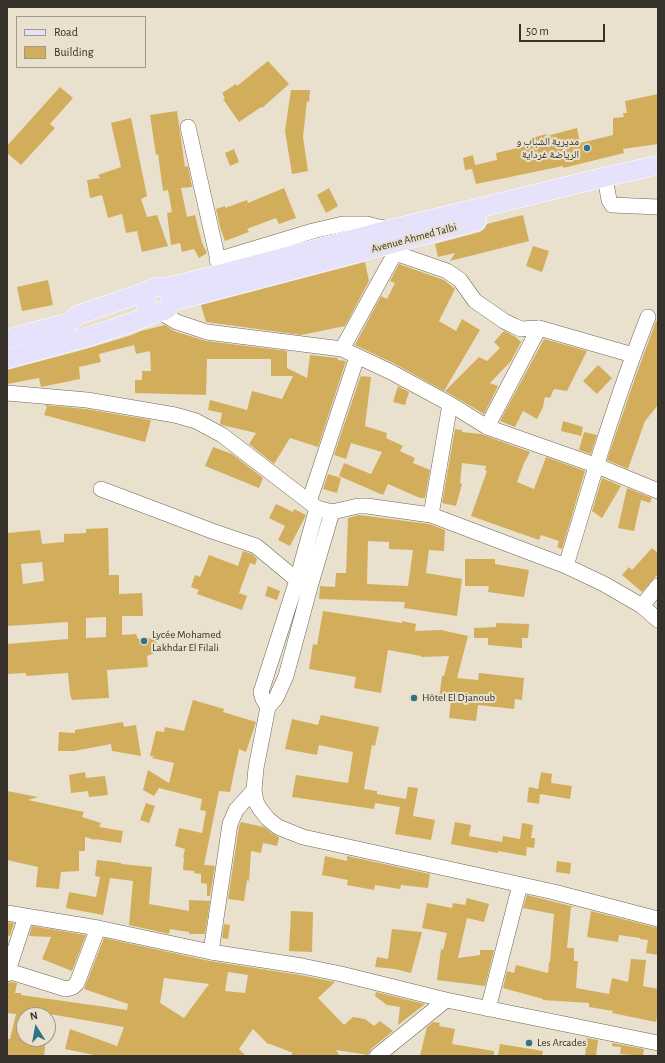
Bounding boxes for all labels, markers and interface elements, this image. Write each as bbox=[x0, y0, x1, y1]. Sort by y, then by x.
legend bbox=[16, 16, 146, 68]
scale bar bbox=[521, 16, 607, 42]
text: 50 m bbox=[526, 25, 549, 37]
text: Road bbox=[54, 26, 78, 38]
text: Building bbox=[54, 46, 94, 58]
place label: مديرية الشباب و الرياضة غرداية bbox=[516, 135, 579, 161]
marker: مديرية الشباب و الرياضة غرداية bbox=[582, 143, 592, 153]
street label: Avenue Ahmed Talbi bbox=[370, 220, 458, 256]
place label: Lycée Mohamed Lakhdar El Filali bbox=[152, 628, 221, 654]
marker: Lycée Mohamed Lakhdar El Filali bbox=[139, 636, 149, 646]
place label: Hôtel El Djanoub bbox=[422, 691, 495, 705]
marker: Hôtel El Djanoub bbox=[409, 693, 419, 703]
north arrow bbox=[16, 1007, 56, 1047]
text: N bbox=[29, 1010, 39, 1022]
place label: Les Arcades bbox=[537, 1036, 586, 1050]
marker: Les Arcades bbox=[524, 1038, 534, 1048]

